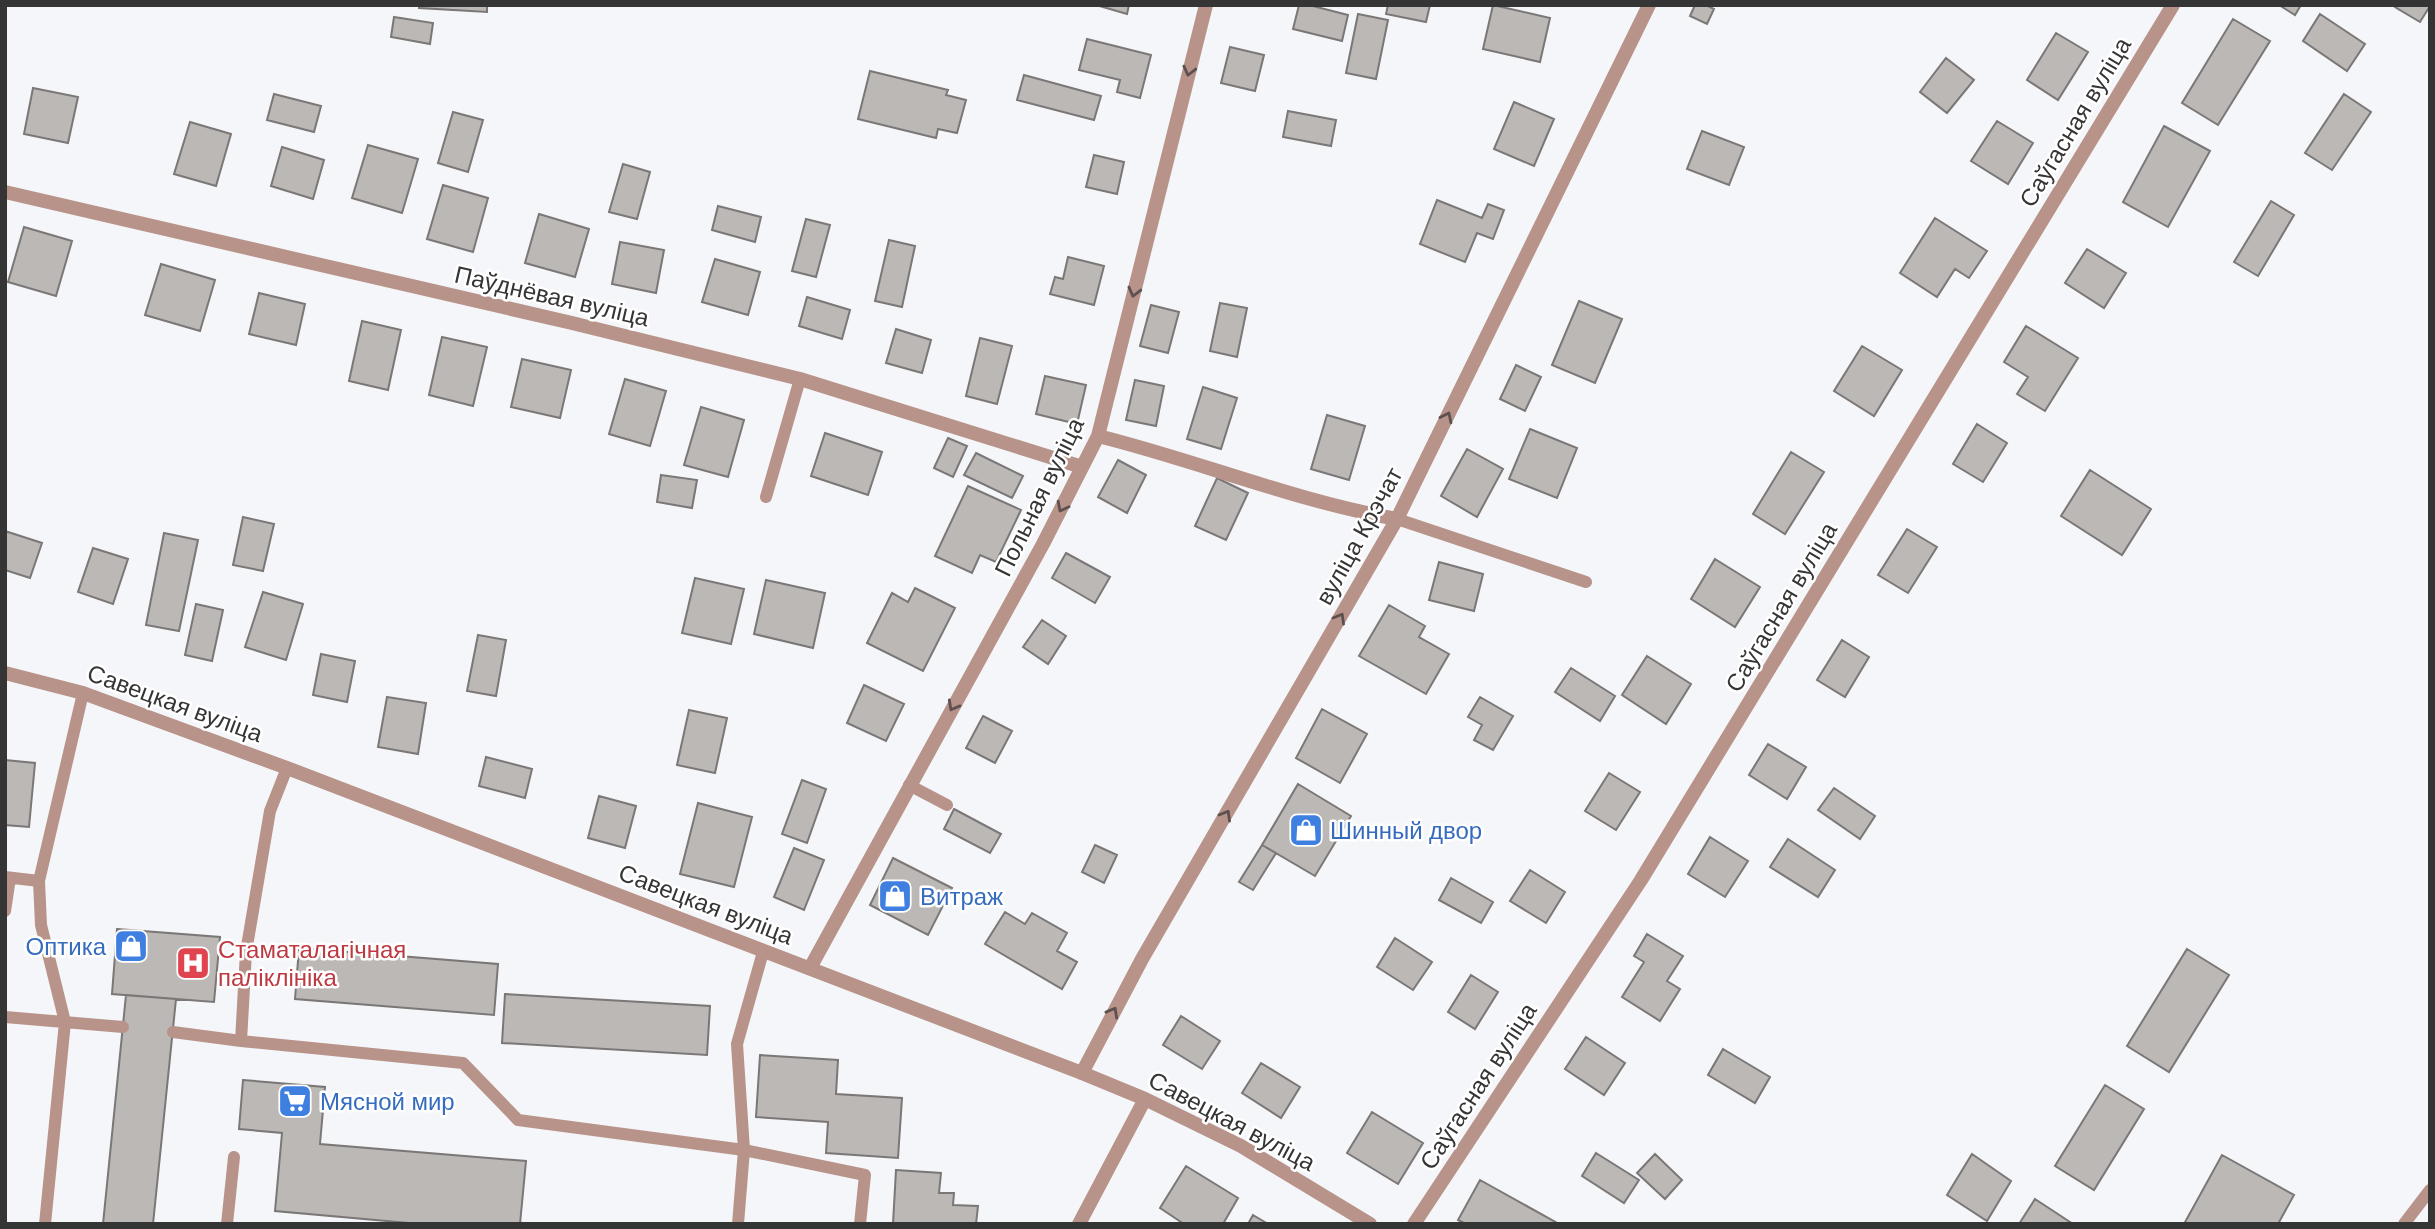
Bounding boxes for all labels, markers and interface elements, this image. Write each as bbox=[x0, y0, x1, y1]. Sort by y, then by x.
street label: Саўгасная вуліца bbox=[2012, 31, 2138, 213]
one-way arrow bbox=[1183, 65, 1197, 77]
street label: Паўднёвая вуліца bbox=[452, 259, 653, 334]
one-way arrow bbox=[1128, 286, 1142, 298]
street label: Польная вуліца bbox=[987, 412, 1091, 581]
one-way arrow bbox=[1439, 412, 1453, 424]
street label: вуліца Крэчат bbox=[1308, 462, 1410, 610]
one-way arrow bbox=[1057, 500, 1071, 512]
street label: Саўгасная вуліца bbox=[1718, 516, 1844, 698]
one-way arrow bbox=[1332, 613, 1345, 625]
street label: Савецкая вуліца bbox=[83, 657, 268, 749]
one-way arrow bbox=[948, 699, 961, 711]
one-way arrow bbox=[1218, 809, 1231, 822]
shop icon: Шинный двор bbox=[1287, 811, 1325, 849]
place label: Шинный двор bbox=[1330, 815, 1482, 846]
street label: Савецкая вуліца bbox=[614, 856, 798, 952]
shop icon: Витраж bbox=[876, 877, 914, 915]
place label: Витраж bbox=[920, 881, 1003, 912]
shop icon: Оптика bbox=[112, 927, 150, 965]
place label: Оптика bbox=[26, 931, 107, 962]
place label: Стаматалагічная паліклініка bbox=[218, 934, 406, 993]
hospital icon: Стаматалагічная паліклініка bbox=[174, 944, 212, 982]
street label: Саўгасная вуліца bbox=[1413, 996, 1544, 1175]
one-way arrow bbox=[1105, 1007, 1118, 1020]
street label: Савецкая вуліца bbox=[1143, 1064, 1321, 1178]
supermarket icon: Мясной мир bbox=[276, 1082, 314, 1120]
place label: Мясной мир bbox=[320, 1086, 455, 1117]

